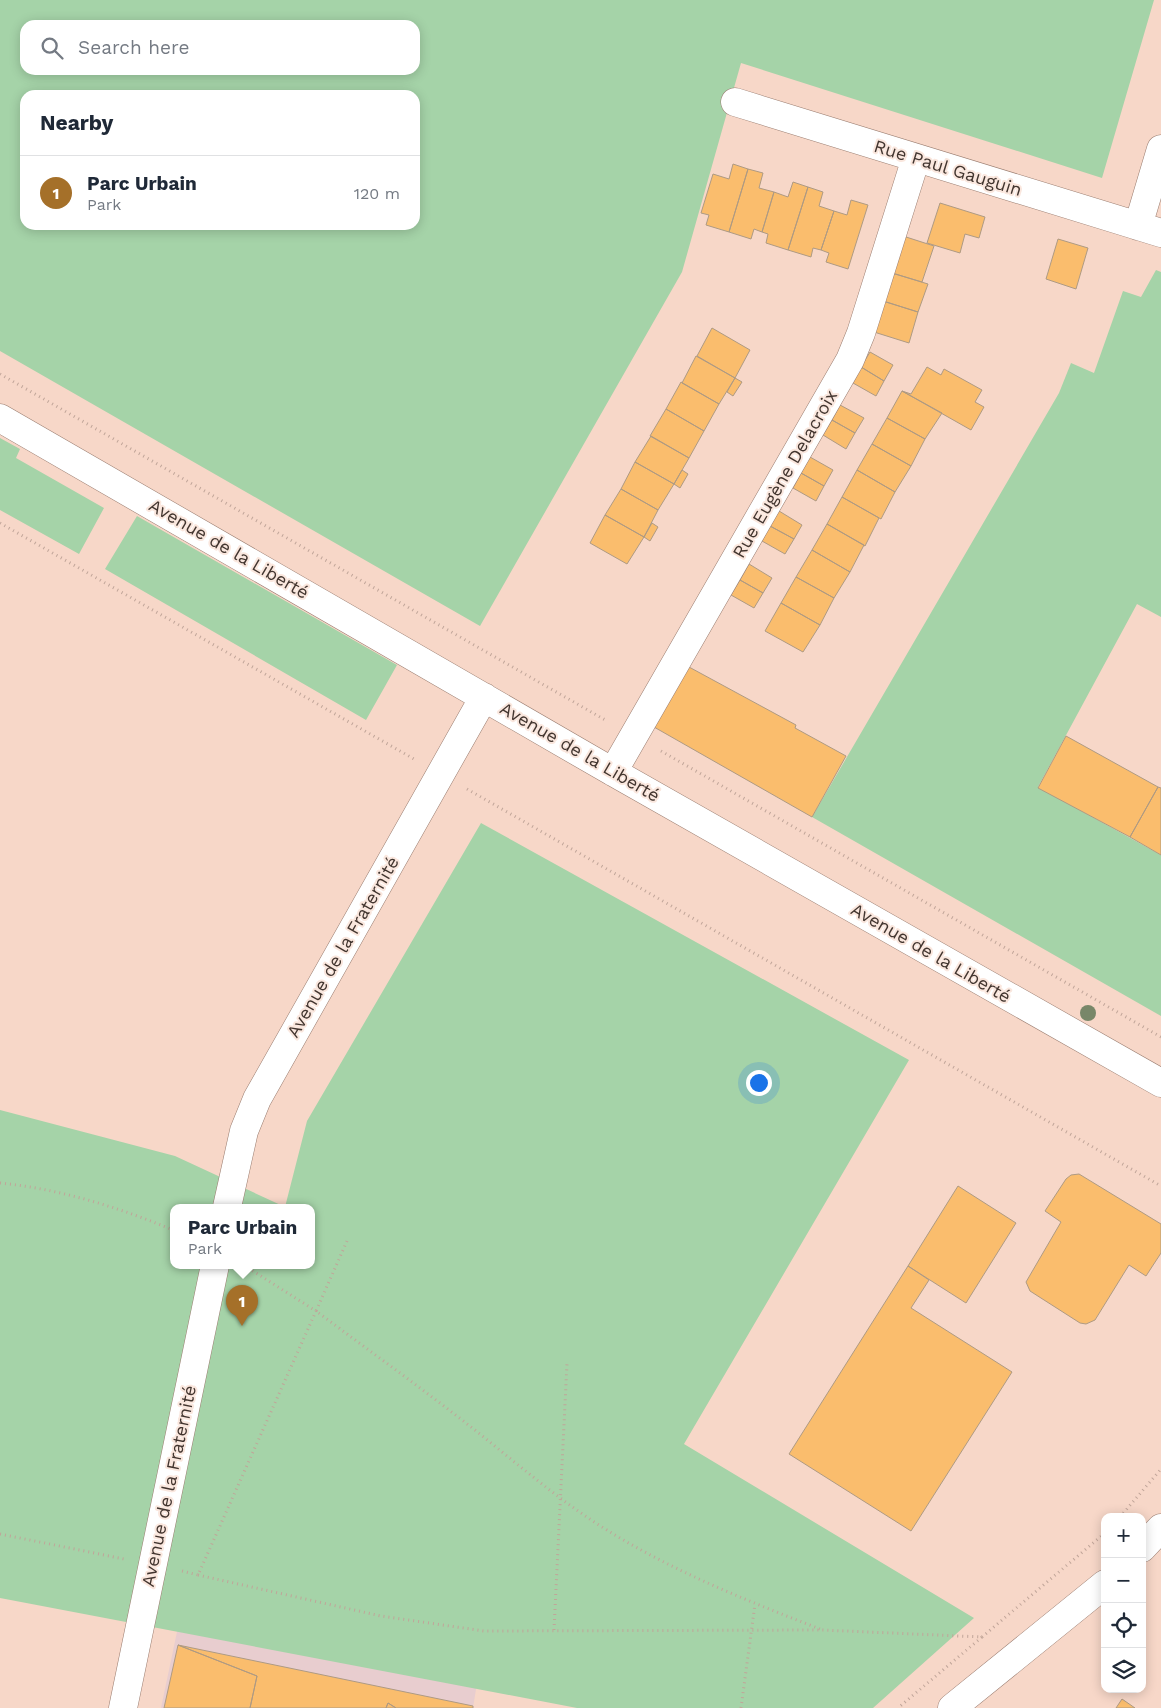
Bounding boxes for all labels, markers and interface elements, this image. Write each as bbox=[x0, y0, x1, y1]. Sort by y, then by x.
search box bbox=[20, 20, 420, 75]
icon: search bbox=[38, 34, 66, 62]
text: Search here bbox=[78, 36, 189, 59]
text: Nearby bbox=[40, 110, 113, 135]
street label: Rue Paul Gauguin bbox=[872, 135, 1025, 200]
text: Parc Urbain bbox=[87, 172, 197, 195]
text: 1 bbox=[53, 184, 59, 203]
text: 120 m bbox=[354, 184, 400, 203]
text: Park bbox=[87, 195, 121, 214]
street label: Rue Eugène Delacroix bbox=[728, 386, 841, 562]
street label: Avenue de la Liberté bbox=[146, 494, 313, 603]
street label: Avenue de la Liberté bbox=[497, 697, 664, 806]
street label: Avenue de la Fraternité bbox=[282, 853, 403, 1041]
street label: Avenue de la Liberté bbox=[848, 898, 1015, 1007]
your location bbox=[746, 1070, 772, 1096]
popup bbox=[170, 1204, 315, 1269]
text: Parc Urbain bbox=[188, 1216, 297, 1239]
text: Park bbox=[188, 1239, 222, 1258]
pin: 1 bbox=[226, 1285, 258, 1326]
street label: Avenue de la Fraternité bbox=[137, 1383, 200, 1588]
map controls bbox=[1101, 1513, 1146, 1693]
button: + bbox=[1101, 1513, 1146, 1558]
button: − bbox=[1101, 1558, 1146, 1603]
button: locate bbox=[1101, 1603, 1146, 1648]
button: layers bbox=[1101, 1648, 1146, 1693]

